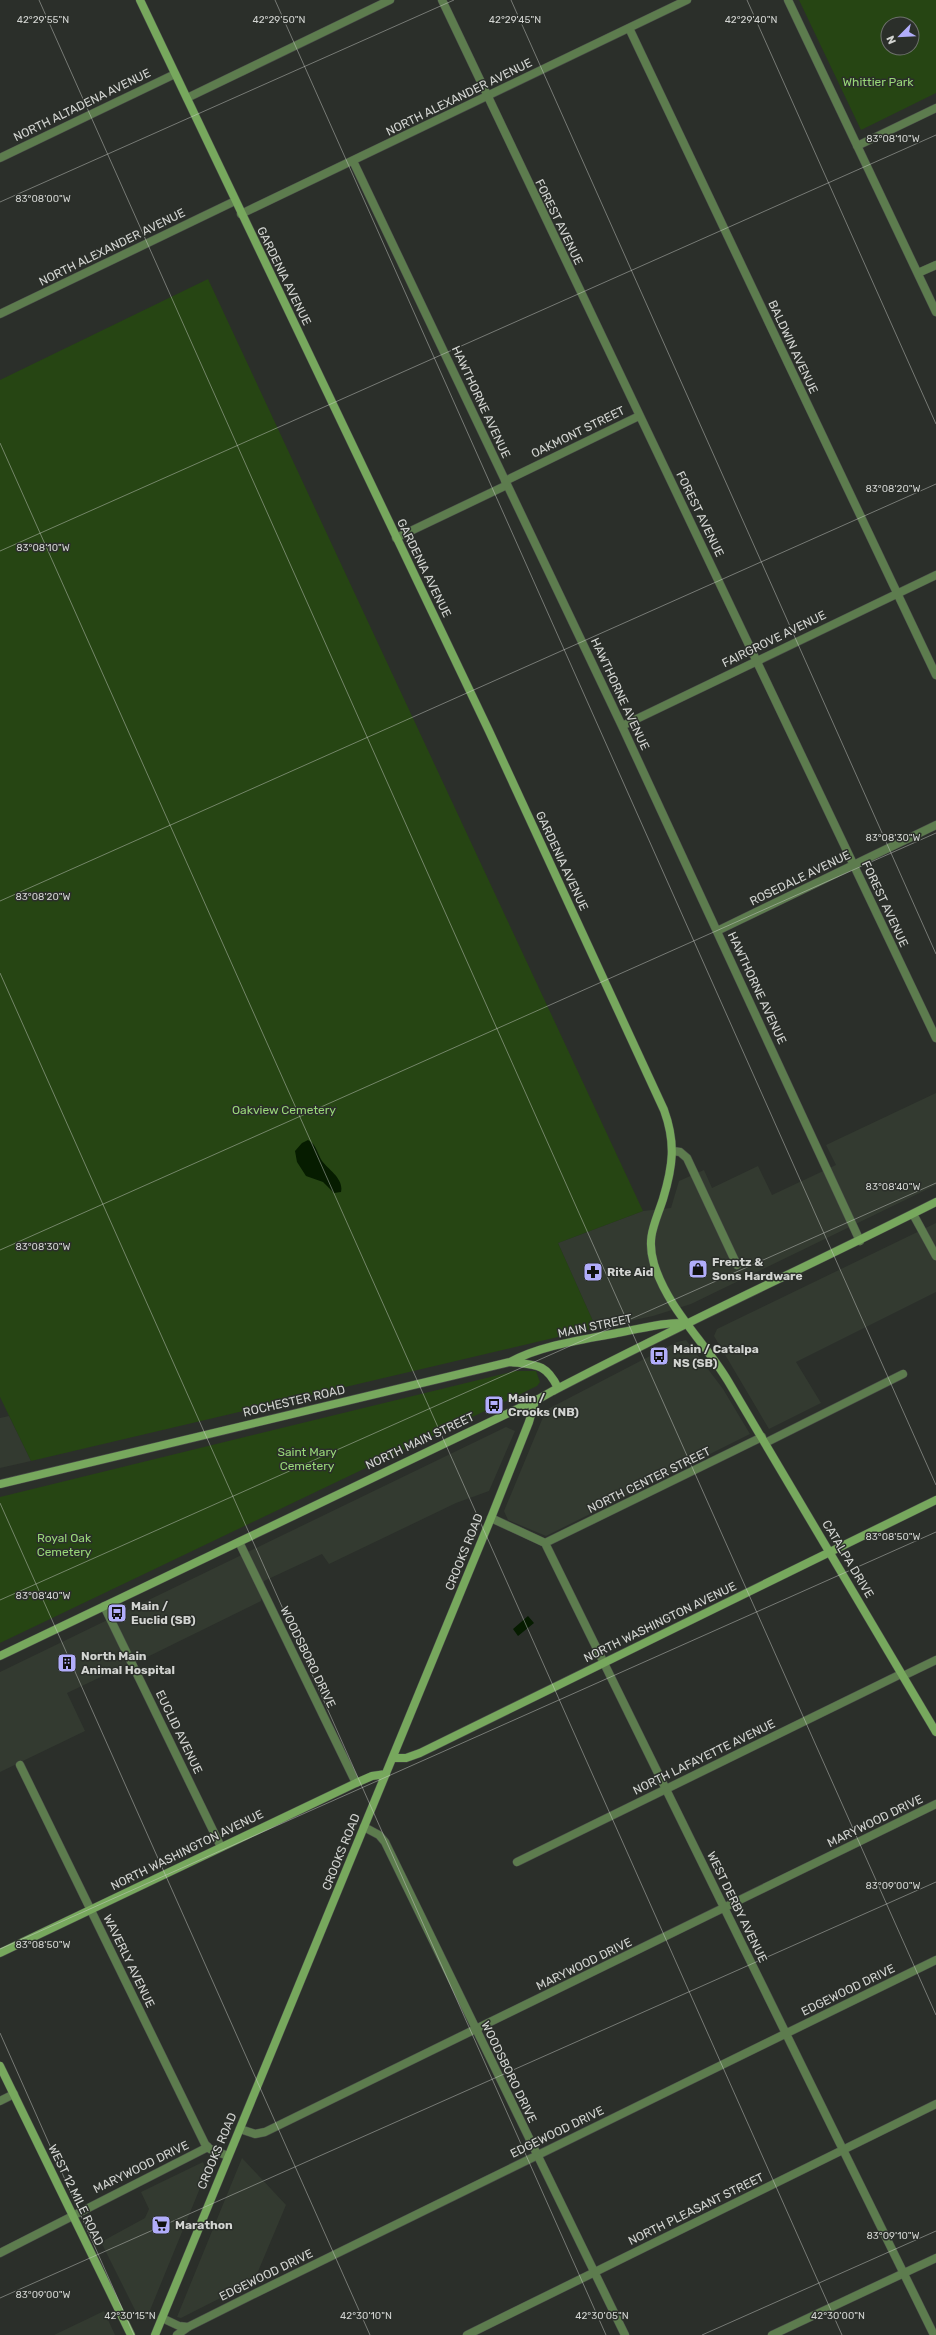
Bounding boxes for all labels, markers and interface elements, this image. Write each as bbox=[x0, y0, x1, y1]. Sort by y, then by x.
text: 42°29'55"N bbox=[17, 14, 69, 26]
text: 42°29'50"N bbox=[253, 14, 306, 26]
text: 42°29'45"N bbox=[489, 14, 541, 26]
text: 42°29'40"N bbox=[725, 14, 777, 26]
north arrow bbox=[880, 16, 920, 56]
text: N bbox=[884, 34, 899, 46]
street label: NORTH ALEXANDER AVENUE bbox=[384, 55, 534, 139]
street label: NORTH ALTADENA AVENUE bbox=[11, 66, 153, 144]
park label: Whittier Park bbox=[842, 75, 914, 89]
text: 83°08'10"W bbox=[866, 133, 920, 145]
street label: FOREST AVENUE bbox=[532, 177, 586, 267]
text: 83°08'00"W bbox=[15, 193, 71, 205]
street label: NORTH ALEXANDER AVENUE bbox=[37, 205, 187, 289]
street label: GARDENIA AVENUE bbox=[254, 224, 314, 328]
street label: BALDWIN AVENUE bbox=[765, 298, 821, 396]
street label: HAWTHORNE AVENUE bbox=[449, 344, 513, 460]
street label: OAKMONT STREET bbox=[529, 403, 627, 461]
street label: FOREST AVENUE bbox=[673, 469, 727, 559]
text: 83°08'20"W bbox=[865, 483, 921, 495]
street label: GARDENIA AVENUE bbox=[394, 516, 454, 620]
text: 83°08'10"W bbox=[16, 542, 70, 554]
street label: FAIRGROVE AVENUE bbox=[720, 608, 828, 670]
street label: HAWTHORNE AVENUE bbox=[588, 636, 652, 752]
street label: GARDENIA AVENUE bbox=[533, 809, 591, 913]
text: 83°08'30"W bbox=[865, 832, 921, 844]
street label: ROSEDALE AVENUE bbox=[747, 848, 853, 908]
street label: FOREST AVENUE bbox=[859, 859, 911, 949]
text: 83°08'20"W bbox=[15, 891, 71, 903]
street label: HAWTHORNE AVENUE bbox=[725, 930, 789, 1046]
park label: Oakview Cemetery bbox=[232, 1103, 336, 1117]
text: 83°08'40"W bbox=[866, 1181, 920, 1193]
text: 83°08'30"W bbox=[15, 1241, 71, 1253]
place label: Frentz & Sons Hardware bbox=[712, 1255, 803, 1283]
shop icon: Frentz & Sons Hardware bbox=[687, 1258, 709, 1280]
pharmacy icon: Rite Aid bbox=[582, 1261, 604, 1283]
place label: Rite Aid bbox=[607, 1265, 653, 1279]
street label: MAIN STREET bbox=[556, 1311, 634, 1341]
place label: Main / Catalpa NS (SB) bbox=[673, 1342, 759, 1370]
bus stop icon: Main / Catalpa NS (SB) bbox=[648, 1345, 670, 1367]
street label: ROCHESTER ROAD bbox=[242, 1382, 346, 1420]
place label: Main / Crooks (NB) bbox=[508, 1391, 579, 1419]
bus stop icon: Main / Crooks (NB) bbox=[483, 1394, 505, 1416]
street label: NORTH MAIN STREET bbox=[363, 1410, 477, 1472]
street label: NORTH CENTER STREET bbox=[585, 1444, 713, 1516]
park label: Saint Mary Cemetery bbox=[277, 1445, 337, 1473]
street label: CROOKS ROAD bbox=[442, 1512, 486, 1592]
street label: CATALPA DRIVE bbox=[819, 1518, 877, 1600]
park label: Royal Oak Cemetery bbox=[37, 1531, 92, 1559]
text: 83°08'50"W bbox=[865, 1531, 921, 1543]
street label: NORTH WASHINGTON AVENUE bbox=[581, 1579, 739, 1665]
text: 83°08'40"W bbox=[16, 1590, 70, 1602]
place label: Main / Euclid (SB) bbox=[131, 1599, 196, 1627]
bus stop icon: Main / Euclid (SB) bbox=[106, 1602, 128, 1624]
street label: WOODSBORO DRIVE bbox=[277, 1604, 339, 1710]
place label: North Main Animal Hospital bbox=[81, 1649, 175, 1677]
building icon: North Main Animal Hospital bbox=[56, 1652, 78, 1674]
street label: EUCLID AVENUE bbox=[153, 1688, 205, 1776]
street label: NORTH LAFAYETTE AVENUE bbox=[631, 1716, 777, 1798]
street label: MARYWOOD DRIVE bbox=[825, 1792, 925, 1850]
street label: NORTH WASHINGTON AVENUE bbox=[108, 1807, 266, 1893]
street label: CROOKS ROAD bbox=[319, 1812, 363, 1892]
street label: WEST DERBY AVENUE bbox=[704, 1849, 770, 1965]
text: 83°09'00"W bbox=[865, 1880, 921, 1892]
street label: WAVERLY AVENUE bbox=[100, 1912, 158, 2010]
street label: MARYWOOD DRIVE bbox=[534, 1935, 634, 1993]
text: 83°08'50"W bbox=[15, 1939, 71, 1951]
street label: EDGEWOOD DRIVE bbox=[799, 1961, 897, 2019]
street label: WOODSBORO DRIVE bbox=[478, 2019, 540, 2125]
street label: EDGEWOOD DRIVE bbox=[508, 2103, 606, 2161]
street label: CROOKS ROAD bbox=[195, 2111, 239, 2191]
street label: MARYWOOD DRIVE bbox=[91, 2138, 191, 2196]
street label: WEST 12 MILE ROAD bbox=[45, 2142, 107, 2248]
street label: NORTH PLEASANT STREET bbox=[626, 2170, 766, 2248]
supermarket icon: Marathon bbox=[150, 2214, 172, 2236]
place label: Marathon bbox=[175, 2218, 233, 2232]
text: 83°09'10"W bbox=[866, 2230, 920, 2242]
street label: EDGEWOOD DRIVE bbox=[217, 2246, 315, 2304]
text: 83°09'00"W bbox=[15, 2289, 71, 2301]
text: 42°30'15"N bbox=[104, 2310, 156, 2322]
text: 42°30'10"N bbox=[340, 2310, 392, 2322]
text: 42°30'05"N bbox=[575, 2310, 629, 2322]
text: 42°30'00"N bbox=[811, 2310, 865, 2322]

